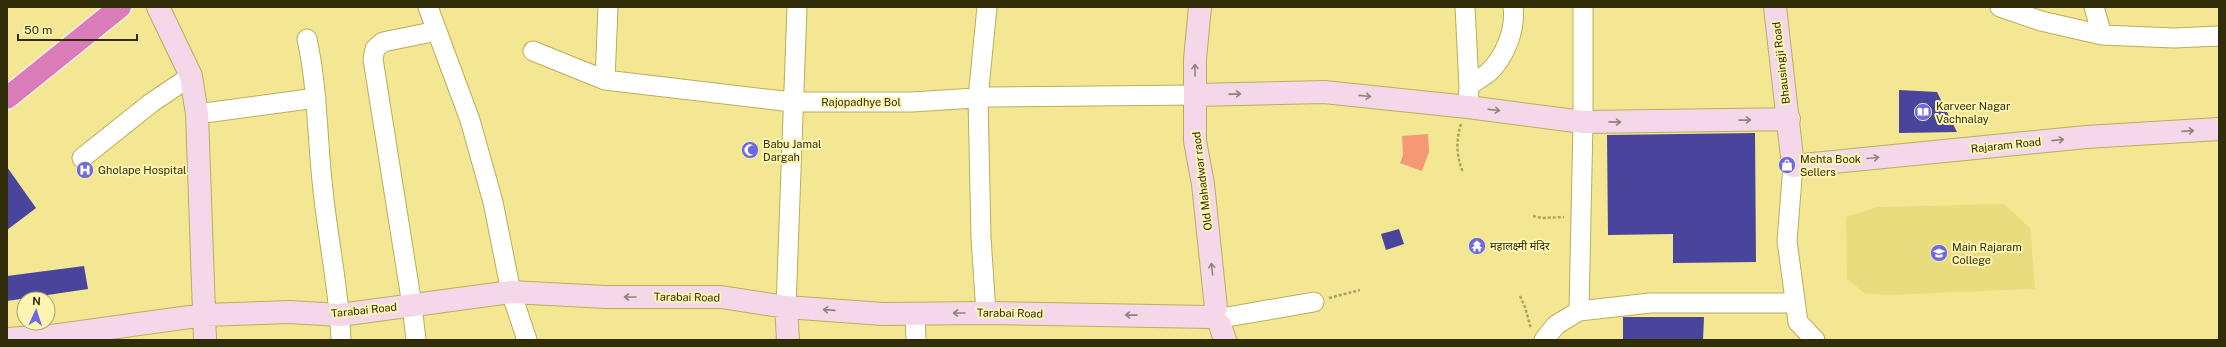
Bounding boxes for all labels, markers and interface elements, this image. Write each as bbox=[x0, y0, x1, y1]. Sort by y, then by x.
scale bar bbox=[18, 16, 137, 42]
street label: Bhausingji Road bbox=[1770, 21, 1792, 105]
text: 50 m bbox=[24, 23, 52, 37]
one-way arrow bbox=[1191, 64, 1199, 77]
one-way arrow bbox=[1228, 90, 1241, 98]
one-way arrow bbox=[1358, 93, 1371, 100]
street label: Rajopadhye Bol bbox=[821, 96, 901, 108]
place label: Karveer Nagar Vachnalay bbox=[1936, 100, 2010, 125]
library icon: Karveer Nagar Vachnalay bbox=[1913, 102, 1933, 122]
one-way arrow bbox=[1487, 106, 1500, 114]
one-way arrow bbox=[1738, 116, 1751, 124]
one-way arrow bbox=[1608, 118, 1621, 126]
one-way arrow bbox=[2181, 127, 2194, 134]
street label: Old Mahadwar raod bbox=[1190, 131, 1214, 231]
street label: Rajaram Road bbox=[1970, 135, 2042, 155]
one-way arrow bbox=[2051, 136, 2064, 144]
place label: Babu Jamal Dargah bbox=[763, 138, 821, 163]
mosque icon: Babu Jamal Dargah bbox=[740, 140, 760, 160]
place label: Mehta Book Sellers bbox=[1800, 153, 1861, 178]
one-way arrow bbox=[1866, 154, 1879, 162]
shop icon: Mehta Book Sellers bbox=[1777, 155, 1797, 175]
hospital icon: Gholape Hospital bbox=[75, 160, 95, 180]
place label: Gholape Hospital bbox=[98, 164, 186, 176]
temple icon: महालक्ष्मी मंदिर bbox=[1467, 236, 1487, 256]
place label: महालक्ष्मी मंदिर bbox=[1490, 240, 1550, 252]
place label: Main Rajaram College bbox=[1952, 241, 2022, 266]
school or university icon: Main Rajaram College bbox=[1929, 243, 1949, 263]
one-way arrow bbox=[1208, 263, 1216, 276]
street label: Tarabai Road bbox=[654, 290, 720, 304]
north arrow bbox=[16, 291, 56, 331]
one-way arrow bbox=[624, 293, 637, 301]
text: N bbox=[32, 295, 41, 307]
street label: Tarabai Road bbox=[330, 301, 398, 319]
street label: Tarabai Road bbox=[977, 306, 1043, 320]
one-way arrow bbox=[823, 307, 836, 314]
one-way arrow bbox=[953, 309, 966, 317]
one-way arrow bbox=[1125, 311, 1138, 319]

